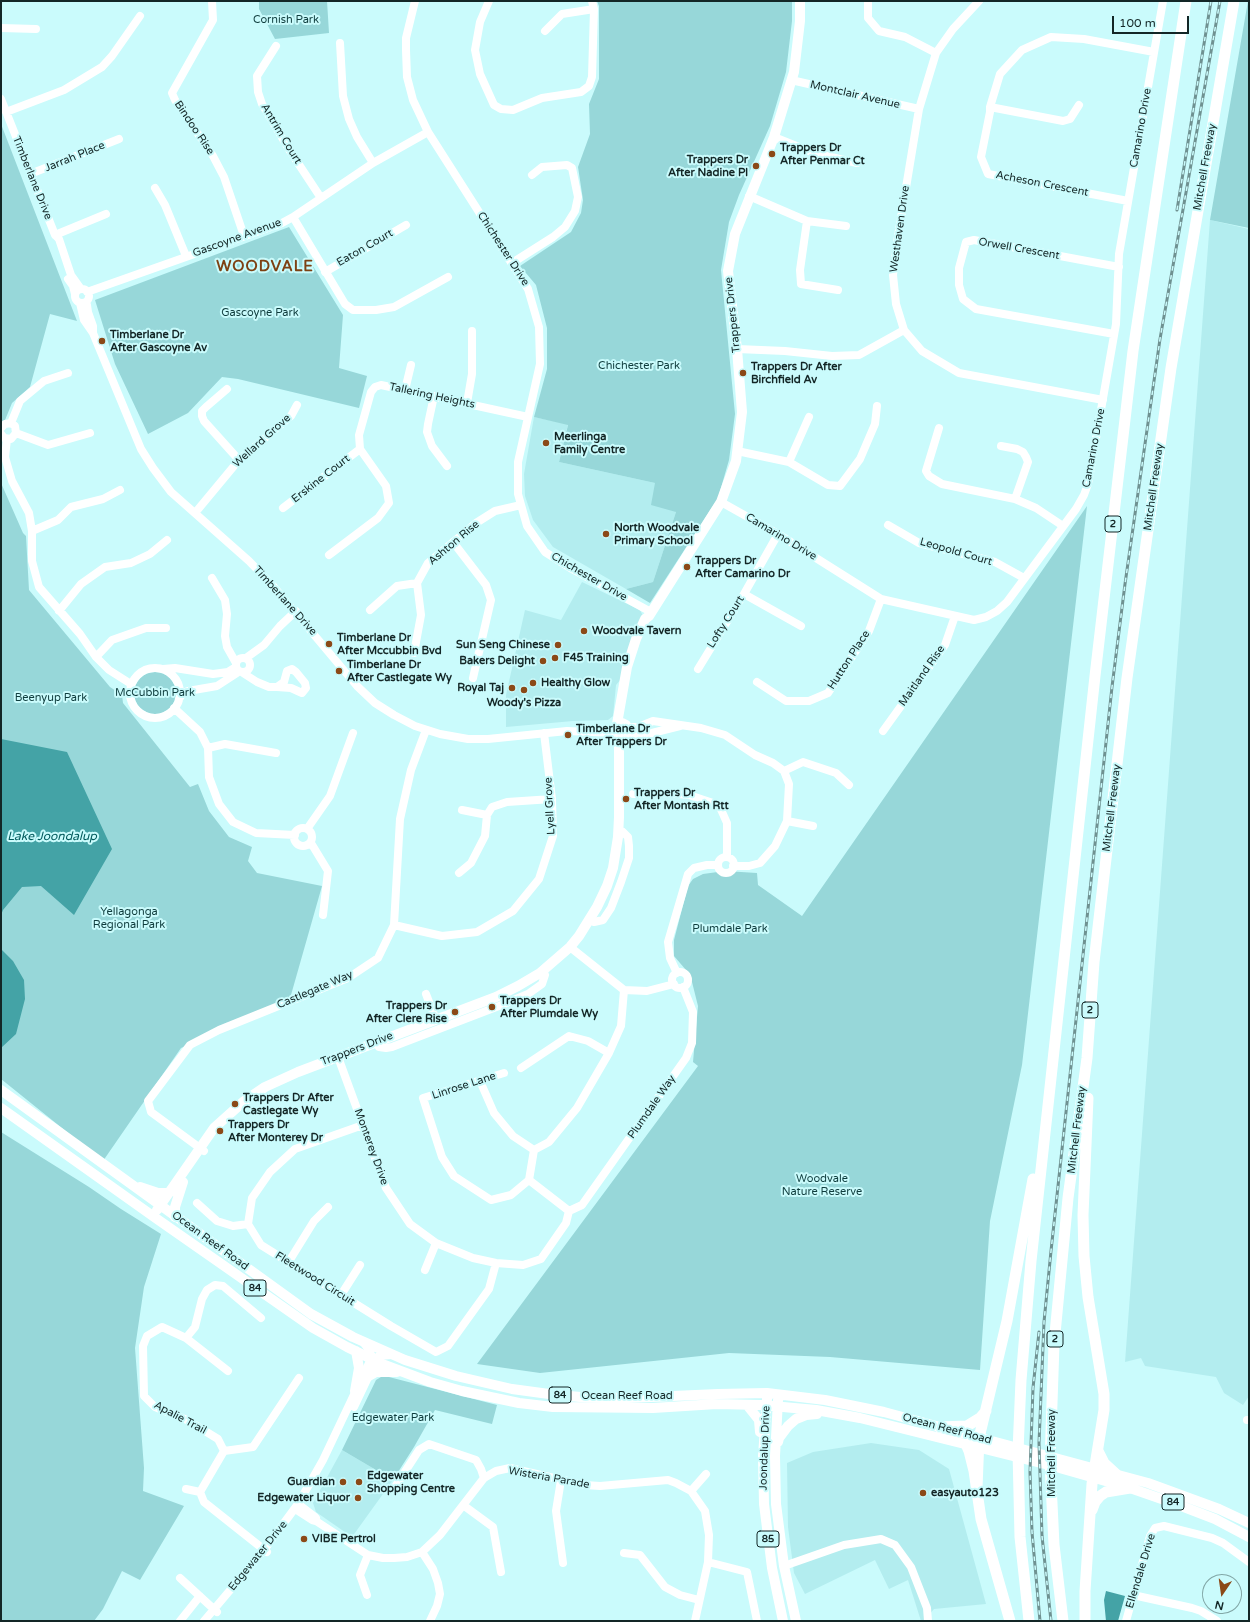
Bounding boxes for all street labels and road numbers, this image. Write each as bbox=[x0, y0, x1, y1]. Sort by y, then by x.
street label: Montclair Avenue bbox=[809, 78, 901, 112]
street label: Camarino Drive bbox=[1128, 87, 1154, 169]
street label: Bindoo Rise bbox=[171, 99, 217, 157]
street label: Antrim Court bbox=[258, 101, 304, 167]
street label: Mitchell Freeway bbox=[1191, 123, 1219, 211]
street label: Timberlane Drive bbox=[9, 134, 55, 222]
street label: Jarrah Place bbox=[43, 139, 107, 175]
street label: Acheson Crescent bbox=[994, 169, 1090, 199]
street label: Westhaven Drive bbox=[887, 185, 913, 273]
street label: Chichester Drive bbox=[474, 210, 532, 288]
street label: Gascoyne Avenue bbox=[191, 216, 283, 260]
street label: Eaton Court bbox=[335, 227, 395, 269]
street label: Orwell Crescent bbox=[977, 235, 1061, 263]
street label: Trappers Drive bbox=[722, 277, 744, 353]
street label: Tallering Heights bbox=[388, 380, 476, 412]
street label: Camarino Drive bbox=[1080, 407, 1108, 489]
street label: Wellard Grove bbox=[230, 412, 294, 470]
street label: Mitchell Freeway bbox=[1141, 443, 1167, 531]
street label: Erskine Court bbox=[289, 452, 353, 506]
street label: Camarino Drive bbox=[743, 511, 819, 563]
road number: 2 bbox=[1105, 516, 1121, 532]
street label: Ashton Rise bbox=[426, 518, 482, 568]
street label: Leopold Court bbox=[918, 535, 994, 569]
street label: Chichester Drive bbox=[549, 550, 629, 604]
street label: Timberlane Drive bbox=[250, 564, 320, 638]
street label: Lofty Court bbox=[705, 593, 747, 651]
street label: Hutton Place bbox=[825, 628, 873, 692]
street label: Maitland Rise bbox=[896, 643, 948, 709]
street label: Mitchell Freeway bbox=[1100, 764, 1124, 852]
street label: Lyell Grove bbox=[542, 777, 558, 835]
street label: Castlegate Way bbox=[275, 968, 355, 1012]
road number: 2 bbox=[1082, 1002, 1098, 1018]
street label: Trappers Drive bbox=[319, 1029, 395, 1069]
street label: Linrose Lane bbox=[430, 1069, 498, 1103]
street label: Plumdale Way bbox=[625, 1073, 679, 1141]
street label: Mitchell Freeway bbox=[1065, 1086, 1089, 1174]
street label: Monterey Drive bbox=[351, 1107, 391, 1187]
street label: Ocean Reef Road bbox=[169, 1209, 251, 1273]
street label: Fleetwood Circuit bbox=[273, 1249, 357, 1309]
road number: 84 bbox=[244, 1280, 266, 1296]
road number: 2 bbox=[1047, 1331, 1063, 1347]
road number: 84 bbox=[549, 1387, 571, 1403]
street label: Ocean Reef Road bbox=[581, 1389, 673, 1403]
street label: Apalie Trail bbox=[151, 1399, 209, 1437]
street label: Joondalup Drive bbox=[757, 1405, 773, 1491]
street label: Mitchell Freeway bbox=[1045, 1409, 1059, 1497]
street label: Ocean Reef Road bbox=[901, 1411, 993, 1447]
street label: Wisteria Parade bbox=[507, 1464, 591, 1492]
road number: 84 bbox=[1162, 1494, 1184, 1510]
street label: Edgewater Drive bbox=[226, 1518, 290, 1594]
road number: 85 bbox=[757, 1531, 779, 1547]
street label: Ellendale Drive bbox=[1123, 1532, 1159, 1610]

